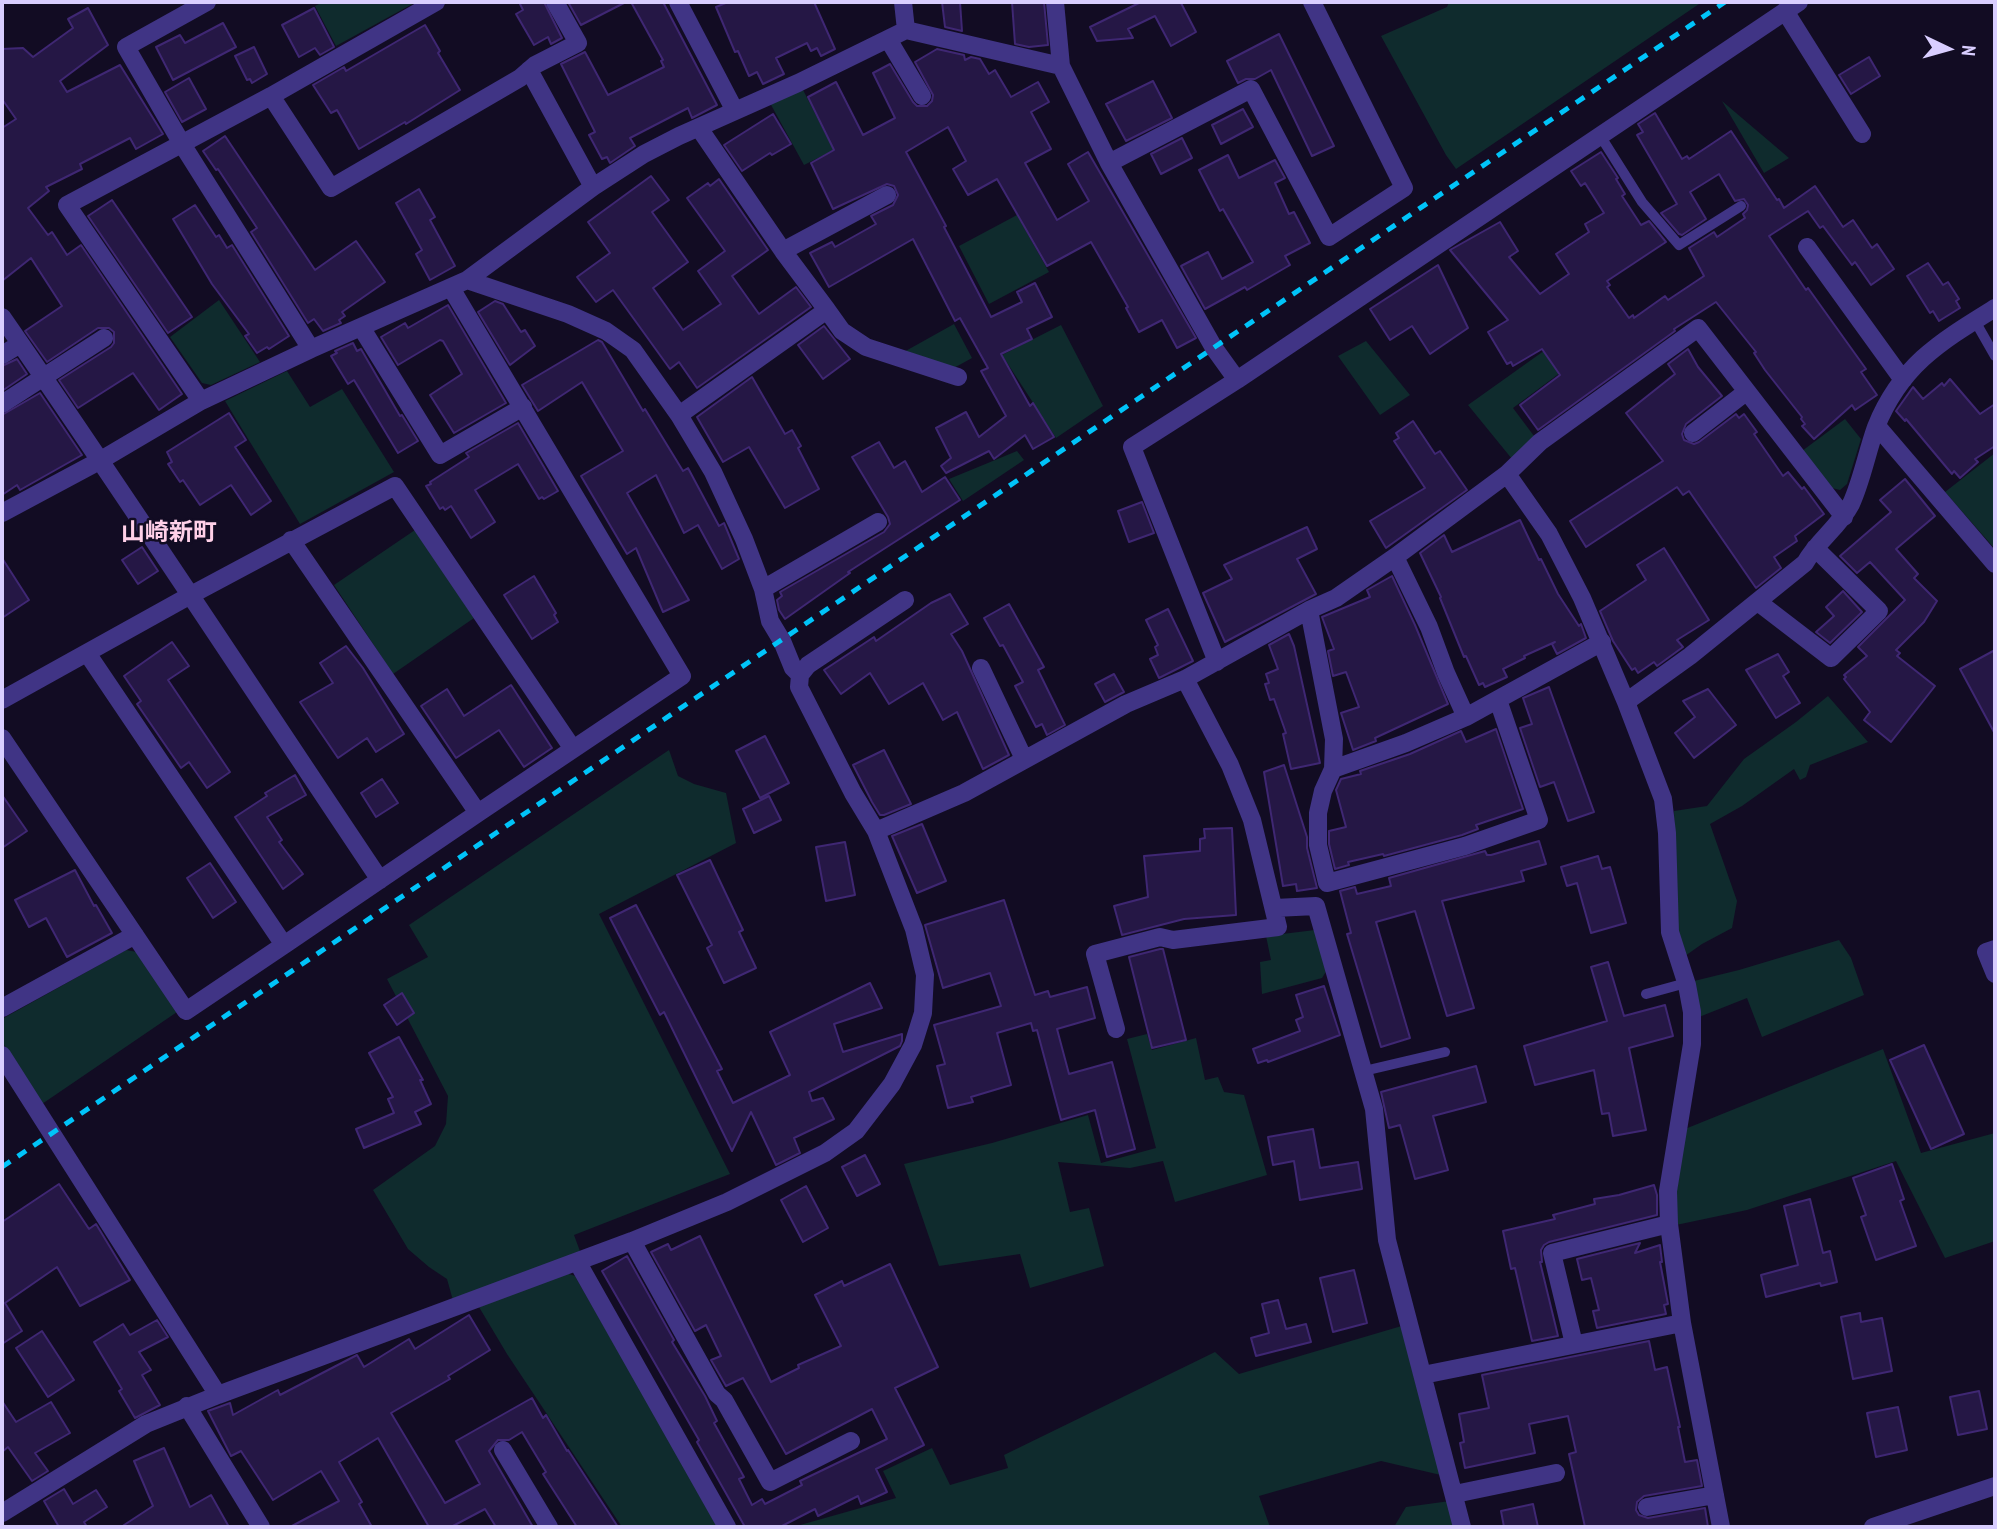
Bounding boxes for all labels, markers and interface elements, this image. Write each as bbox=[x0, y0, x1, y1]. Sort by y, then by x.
north arrow bbox=[1913, 14, 1983, 84]
text: N bbox=[1957, 45, 1981, 57]
district label: 山崎新町 bbox=[121, 519, 217, 547]

